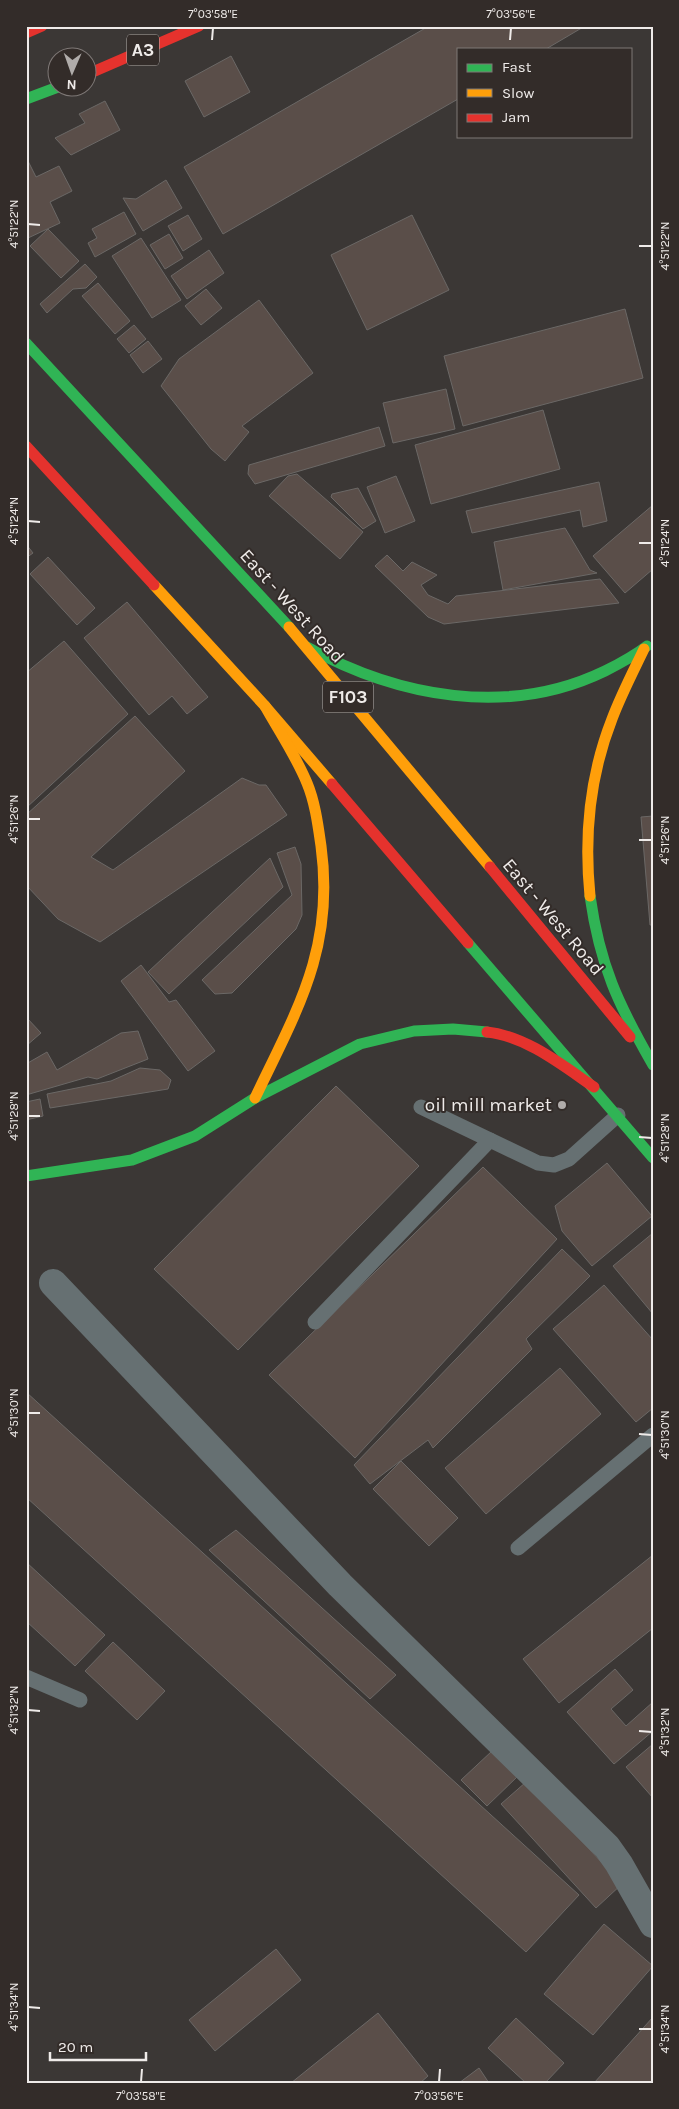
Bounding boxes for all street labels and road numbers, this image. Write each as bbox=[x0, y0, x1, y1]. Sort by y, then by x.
road number: A3 bbox=[127, 34, 159, 66]
street label: East - West Road bbox=[235, 545, 349, 667]
road number: F103 bbox=[323, 682, 373, 712]
street label: East - West Road bbox=[498, 854, 608, 980]

